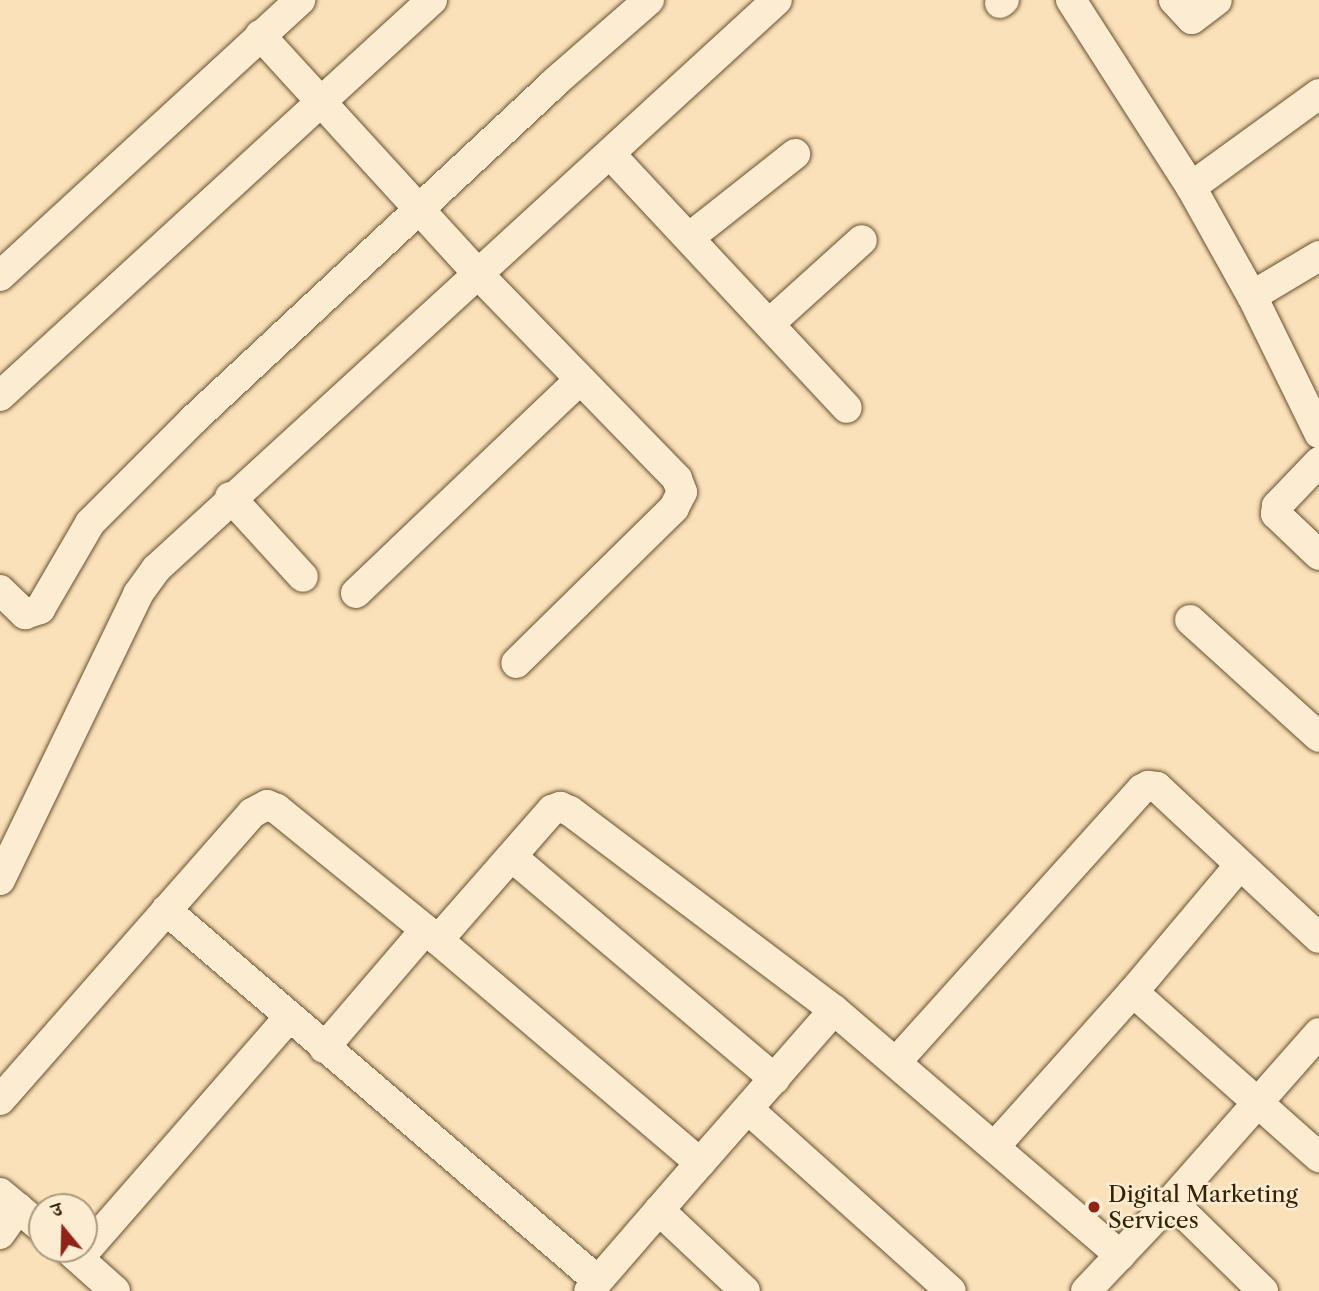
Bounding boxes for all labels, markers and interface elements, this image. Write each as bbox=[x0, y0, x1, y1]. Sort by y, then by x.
place label: Digital Marketing Services bbox=[1108, 1180, 1298, 1234]
north arrow bbox=[28, 1193, 98, 1263]
text: उ bbox=[48, 1197, 65, 1222]
marker: Digital Marketing Services bbox=[1086, 1199, 1102, 1215]

